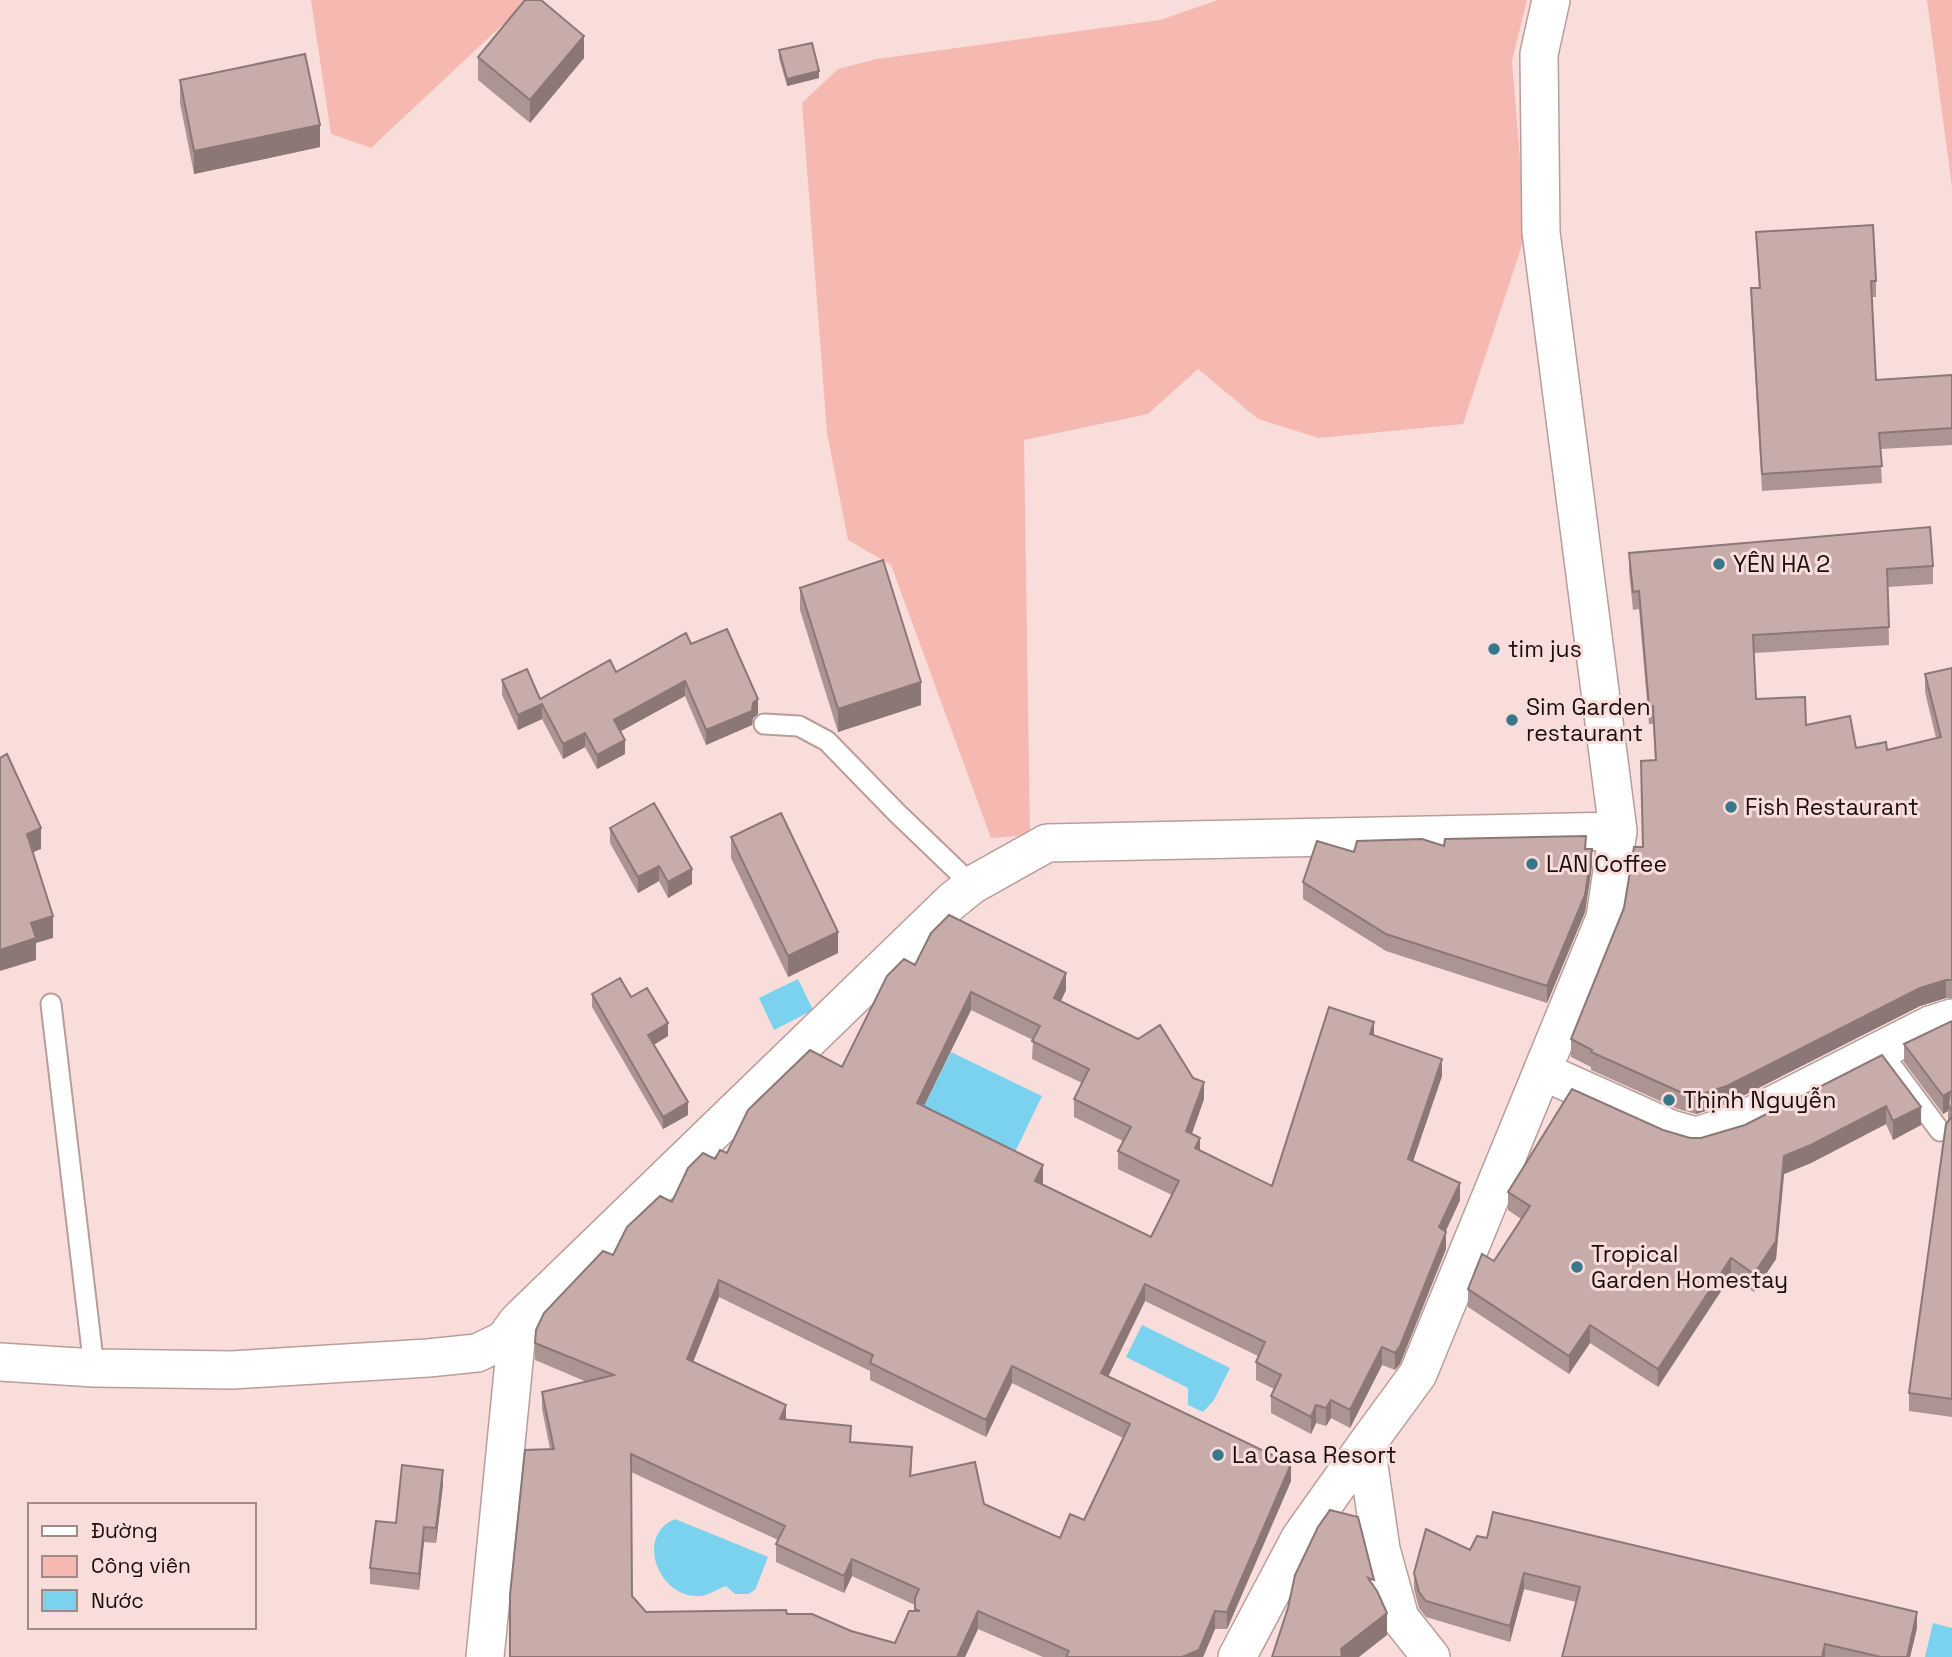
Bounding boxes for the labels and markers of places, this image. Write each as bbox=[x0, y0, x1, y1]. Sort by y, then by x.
place label: YÊN HA 2 bbox=[1733, 549, 1830, 579]
marker: YÊN HA 2 bbox=[1711, 556, 1727, 572]
place label: tim jus bbox=[1508, 634, 1582, 664]
marker: tim jus bbox=[1486, 641, 1502, 657]
place label: Sim Garden restaurant bbox=[1526, 692, 1651, 748]
marker: Sim Garden restaurant bbox=[1504, 712, 1520, 728]
place label: Fish Restaurant bbox=[1745, 792, 1919, 822]
marker: Fish Restaurant bbox=[1723, 799, 1739, 815]
place label: LAN Coffee bbox=[1546, 849, 1667, 879]
marker: LAN Coffee bbox=[1524, 856, 1540, 872]
place label: Thịnh Nguyễn bbox=[1683, 1085, 1836, 1115]
marker: Thịnh Nguyễn bbox=[1661, 1092, 1677, 1108]
place label: Tropical Garden Homestay bbox=[1591, 1239, 1788, 1295]
marker: Tropical Garden Homestay bbox=[1569, 1259, 1585, 1275]
place label: La Casa Resort bbox=[1232, 1440, 1396, 1470]
marker: La Casa Resort bbox=[1210, 1447, 1226, 1463]

